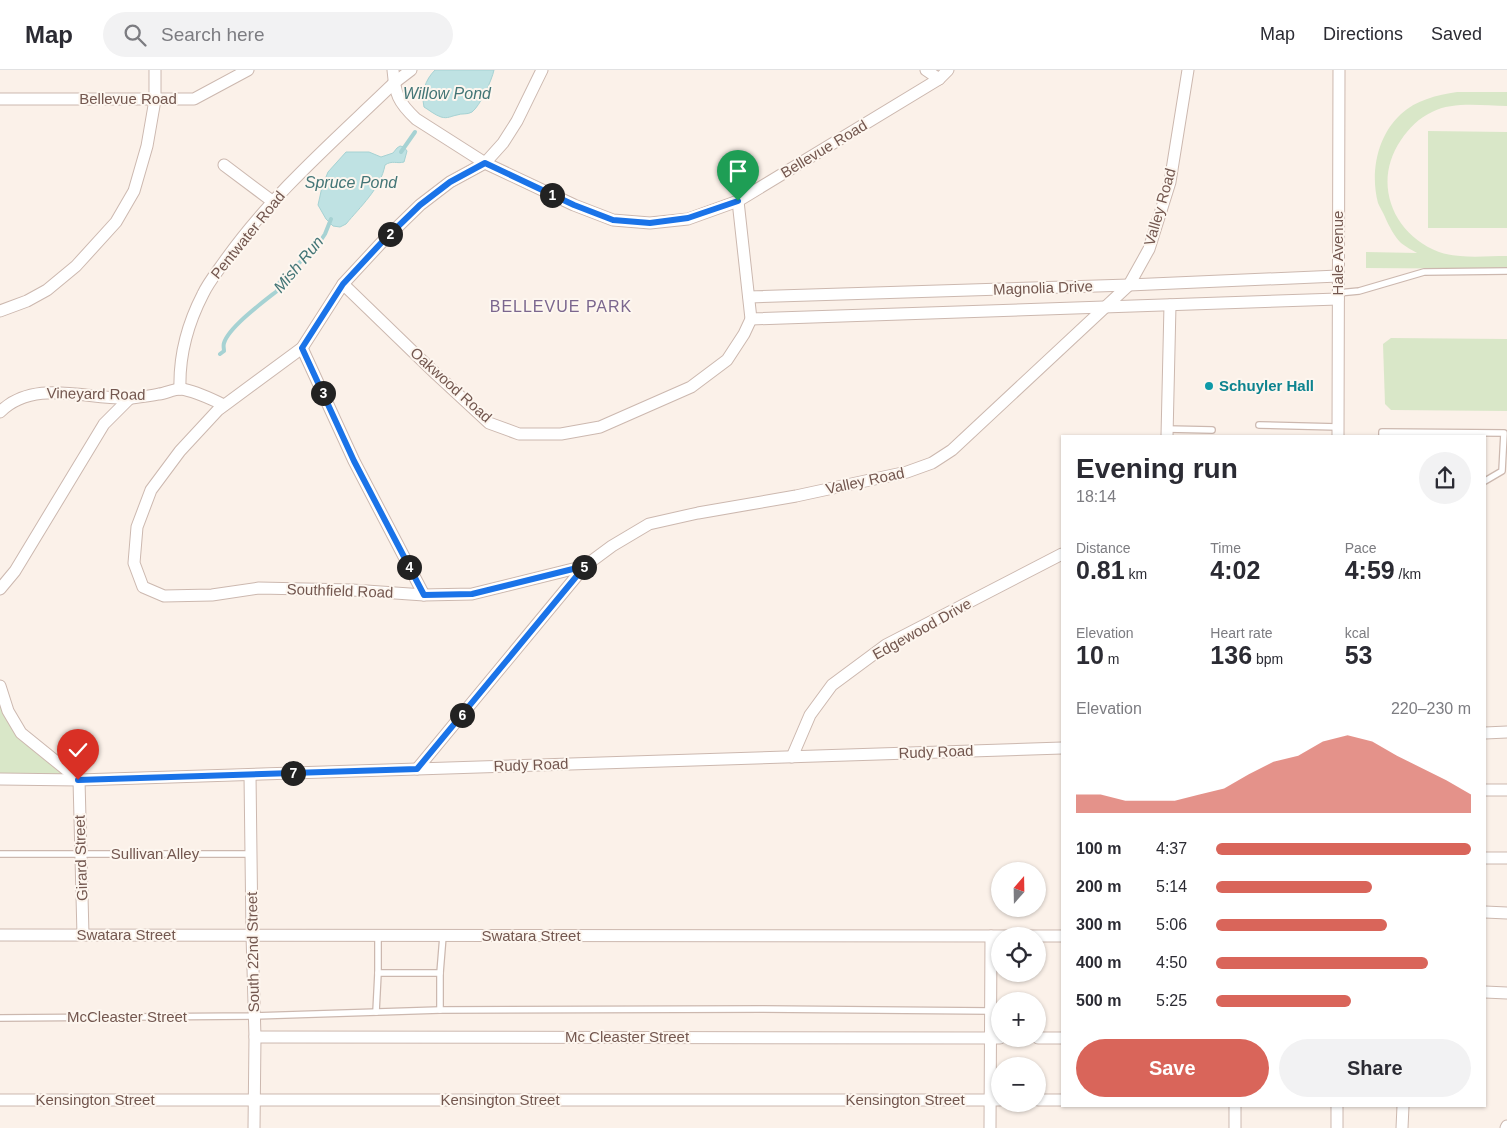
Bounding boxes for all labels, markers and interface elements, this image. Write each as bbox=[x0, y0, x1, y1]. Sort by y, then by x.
search box bbox=[103, 12, 453, 57]
text: Map bbox=[25, 21, 73, 48]
icon: search bbox=[121, 21, 149, 49]
text: Search here bbox=[161, 24, 265, 45]
text: Map bbox=[1260, 24, 1295, 44]
text: Directions bbox=[1323, 24, 1403, 44]
text: Saved bbox=[1431, 24, 1482, 44]
water label: Willow Pond bbox=[403, 85, 492, 102]
street label: Bellevue Road bbox=[79, 90, 177, 107]
street label: Bellevue Road bbox=[778, 116, 870, 181]
pin bbox=[717, 150, 759, 201]
icon: arrive bbox=[724, 157, 752, 185]
street label: Valley Road bbox=[1140, 166, 1179, 248]
water label: Spruce Pond bbox=[305, 174, 398, 191]
pin: 1 bbox=[540, 182, 564, 208]
text: 1 bbox=[549, 187, 556, 203]
street label: Pentwater Road bbox=[207, 188, 288, 282]
street label: Hale Avenue bbox=[1329, 211, 1346, 295]
pin: 2 bbox=[378, 222, 402, 246]
text: 2 bbox=[387, 226, 394, 242]
water label: Mish Run bbox=[270, 233, 327, 296]
street label: Magnolia Drive bbox=[993, 277, 1093, 298]
district label: BELLEVUE PARK bbox=[490, 298, 632, 315]
street label: Oakwood Road bbox=[407, 344, 495, 426]
place label: Schuyler Hall bbox=[1219, 377, 1314, 394]
pin: 3 bbox=[310, 380, 336, 406]
marker: Schuyler Hall bbox=[1203, 380, 1215, 392]
street label: Vineyard Road bbox=[46, 384, 146, 403]
text: 3 bbox=[320, 385, 327, 401]
button: share bbox=[1419, 452, 1471, 504]
text: Evening run bbox=[1076, 453, 1238, 484]
street label: Valley Road bbox=[824, 464, 906, 497]
text: 18:14 bbox=[1076, 488, 1116, 505]
text: Distance bbox=[1076, 540, 1130, 556]
text: Time bbox=[1210, 540, 1241, 556]
text: Pace bbox=[1345, 540, 1377, 556]
pin: 4 bbox=[396, 554, 422, 580]
pin: 5 bbox=[572, 554, 596, 580]
text: 0.81 bbox=[1076, 556, 1125, 584]
text: 4:02 bbox=[1210, 556, 1260, 584]
text: 4:59 bbox=[1345, 556, 1395, 584]
text: 4 bbox=[406, 559, 413, 575]
text: 5 bbox=[581, 559, 588, 575]
text: km bbox=[1125, 566, 1147, 582]
text: /km bbox=[1395, 566, 1421, 582]
street label: Southfield Road bbox=[286, 580, 394, 601]
street label: Edgewood Drive bbox=[870, 594, 974, 663]
text: Elevation bbox=[1076, 625, 1134, 641]
text: Heart rate bbox=[1210, 625, 1273, 641]
text: kcal bbox=[1345, 625, 1370, 641]
text: 10 bbox=[1076, 641, 1104, 669]
text: 136 bbox=[1210, 641, 1252, 669]
text: 53 bbox=[1345, 641, 1372, 669]
text: m bbox=[1104, 651, 1119, 667]
text: bpm bbox=[1252, 651, 1283, 667]
text: Elevation bbox=[1076, 700, 1142, 717]
text: 220–230 m bbox=[1391, 700, 1471, 717]
pin: 6 bbox=[450, 702, 474, 728]
text: 6 bbox=[459, 707, 466, 723]
pin bbox=[57, 729, 99, 780]
icon: check bbox=[64, 736, 92, 764]
street label: Rudy Road bbox=[898, 742, 974, 761]
street label: Rudy Road bbox=[493, 755, 569, 774]
pin: 7 bbox=[280, 760, 306, 786]
text: 7 bbox=[290, 765, 297, 781]
street label: Girard Street bbox=[70, 814, 90, 901]
text: 100 m bbox=[1076, 840, 1121, 857]
text: 4:37 bbox=[1156, 840, 1187, 857]
street label: Sullivan Alley bbox=[111, 845, 200, 862]
north arrow bbox=[991, 862, 1046, 918]
map controls bbox=[991, 862, 1046, 1112]
text: 200 m bbox=[1076, 878, 1121, 895]
text: 5:14 bbox=[1156, 878, 1187, 895]
street label: South 22nd Street bbox=[243, 891, 262, 1013]
text: 300 m bbox=[1076, 916, 1121, 933]
text: 5:06 bbox=[1156, 916, 1187, 933]
street label: Swatara Street bbox=[76, 926, 176, 943]
street label: Swatara Street bbox=[481, 927, 581, 944]
button: locate bbox=[991, 927, 1046, 982]
text: 400 m bbox=[1076, 954, 1121, 971]
text: 4:50 bbox=[1156, 954, 1187, 971]
button: + bbox=[991, 992, 1046, 1047]
text: 500 m bbox=[1076, 992, 1121, 1009]
text: 5:25 bbox=[1156, 992, 1187, 1009]
street label: McCleaster Street bbox=[67, 1008, 188, 1025]
street label: Mc Cleaster Street bbox=[565, 1028, 690, 1045]
button: Save bbox=[1076, 1039, 1269, 1097]
button: Share bbox=[1279, 1039, 1471, 1097]
button: − bbox=[991, 1057, 1046, 1112]
street label: Kensington Street bbox=[35, 1091, 155, 1108]
street label: Kensington Street bbox=[440, 1091, 560, 1108]
street label: Kensington Street bbox=[845, 1091, 965, 1108]

